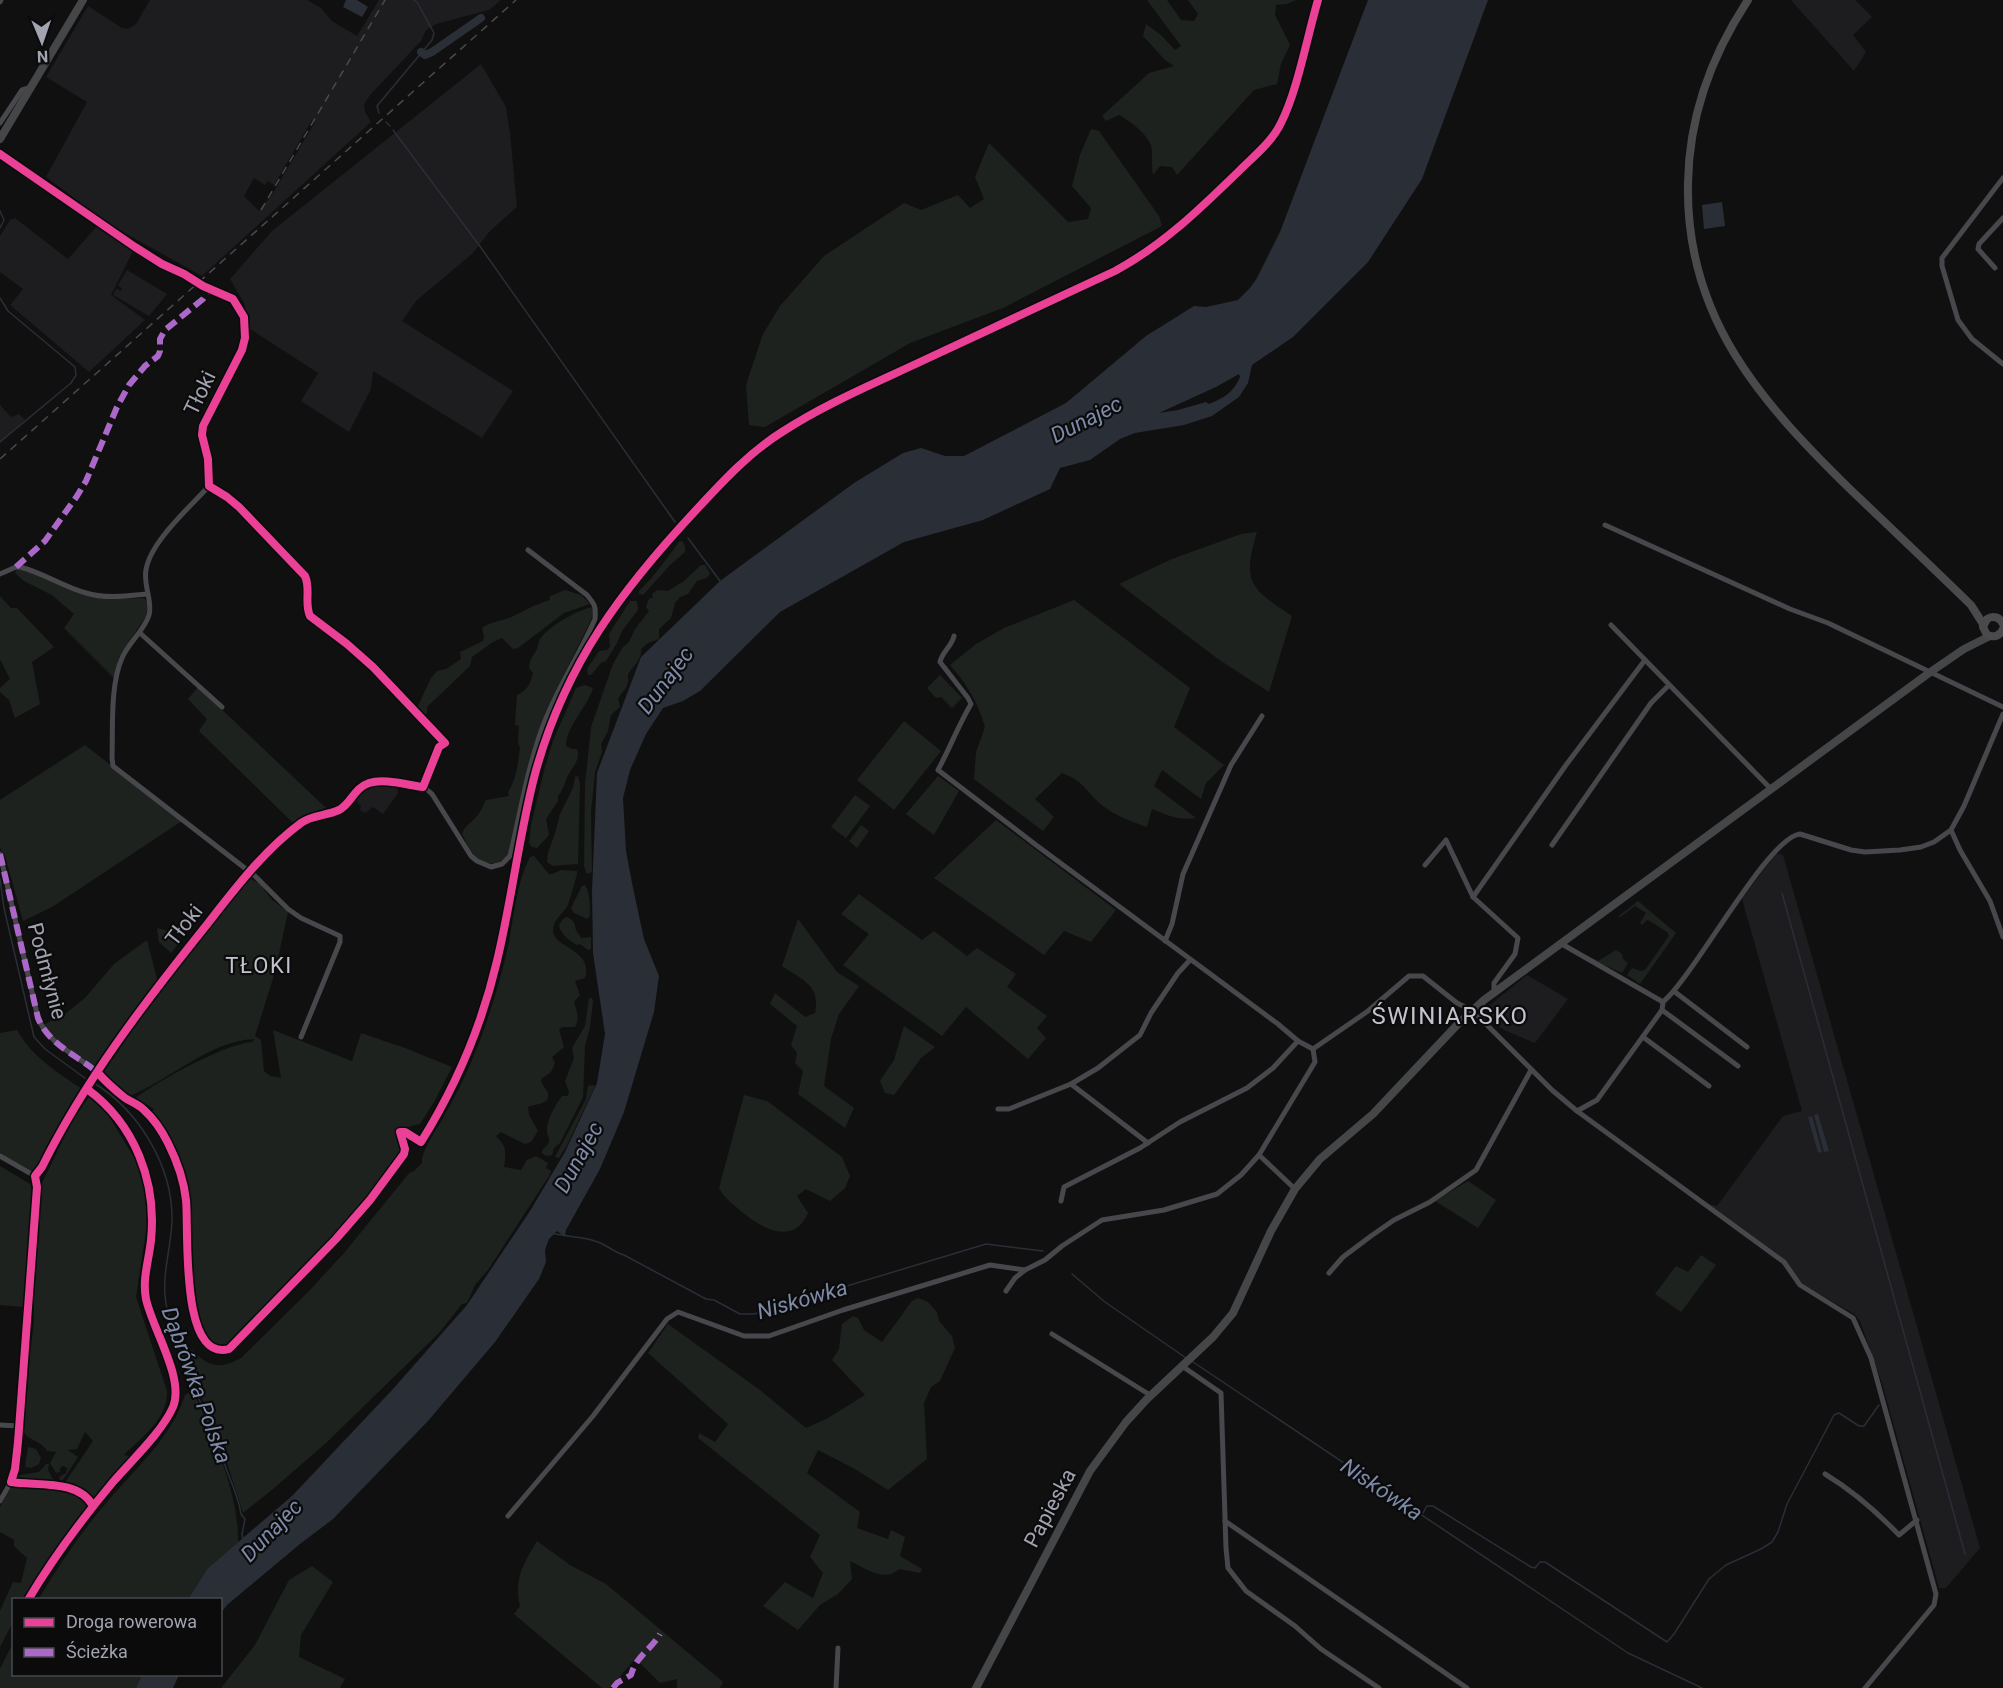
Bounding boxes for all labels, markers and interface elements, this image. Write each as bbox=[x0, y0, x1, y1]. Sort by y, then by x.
north arrow bbox=[12, 12, 72, 72]
text: N bbox=[37, 47, 48, 66]
street label: Tłoki bbox=[179, 367, 221, 419]
water label: Dunajec bbox=[1046, 391, 1126, 448]
water label: Dunajec bbox=[632, 642, 698, 718]
street label: Tłoki bbox=[160, 900, 208, 950]
street label: Podmłynie bbox=[23, 920, 71, 1022]
district label: TŁOKI bbox=[225, 953, 293, 978]
district label: ŚWINIARSKO bbox=[1372, 1002, 1528, 1030]
water label: Dunajec bbox=[549, 1118, 608, 1197]
water label: Niskówka bbox=[754, 1275, 850, 1324]
water label: Dąbrówka Polska bbox=[157, 1303, 236, 1467]
water label: Niskówka bbox=[1336, 1453, 1427, 1526]
street label: Papieska bbox=[1019, 1465, 1081, 1551]
water label: Dunajec bbox=[236, 1494, 307, 1567]
legend bbox=[12, 1598, 222, 1676]
text: Droga rowerowa bbox=[66, 1611, 197, 1632]
text: Ścieżka bbox=[66, 1641, 128, 1662]

